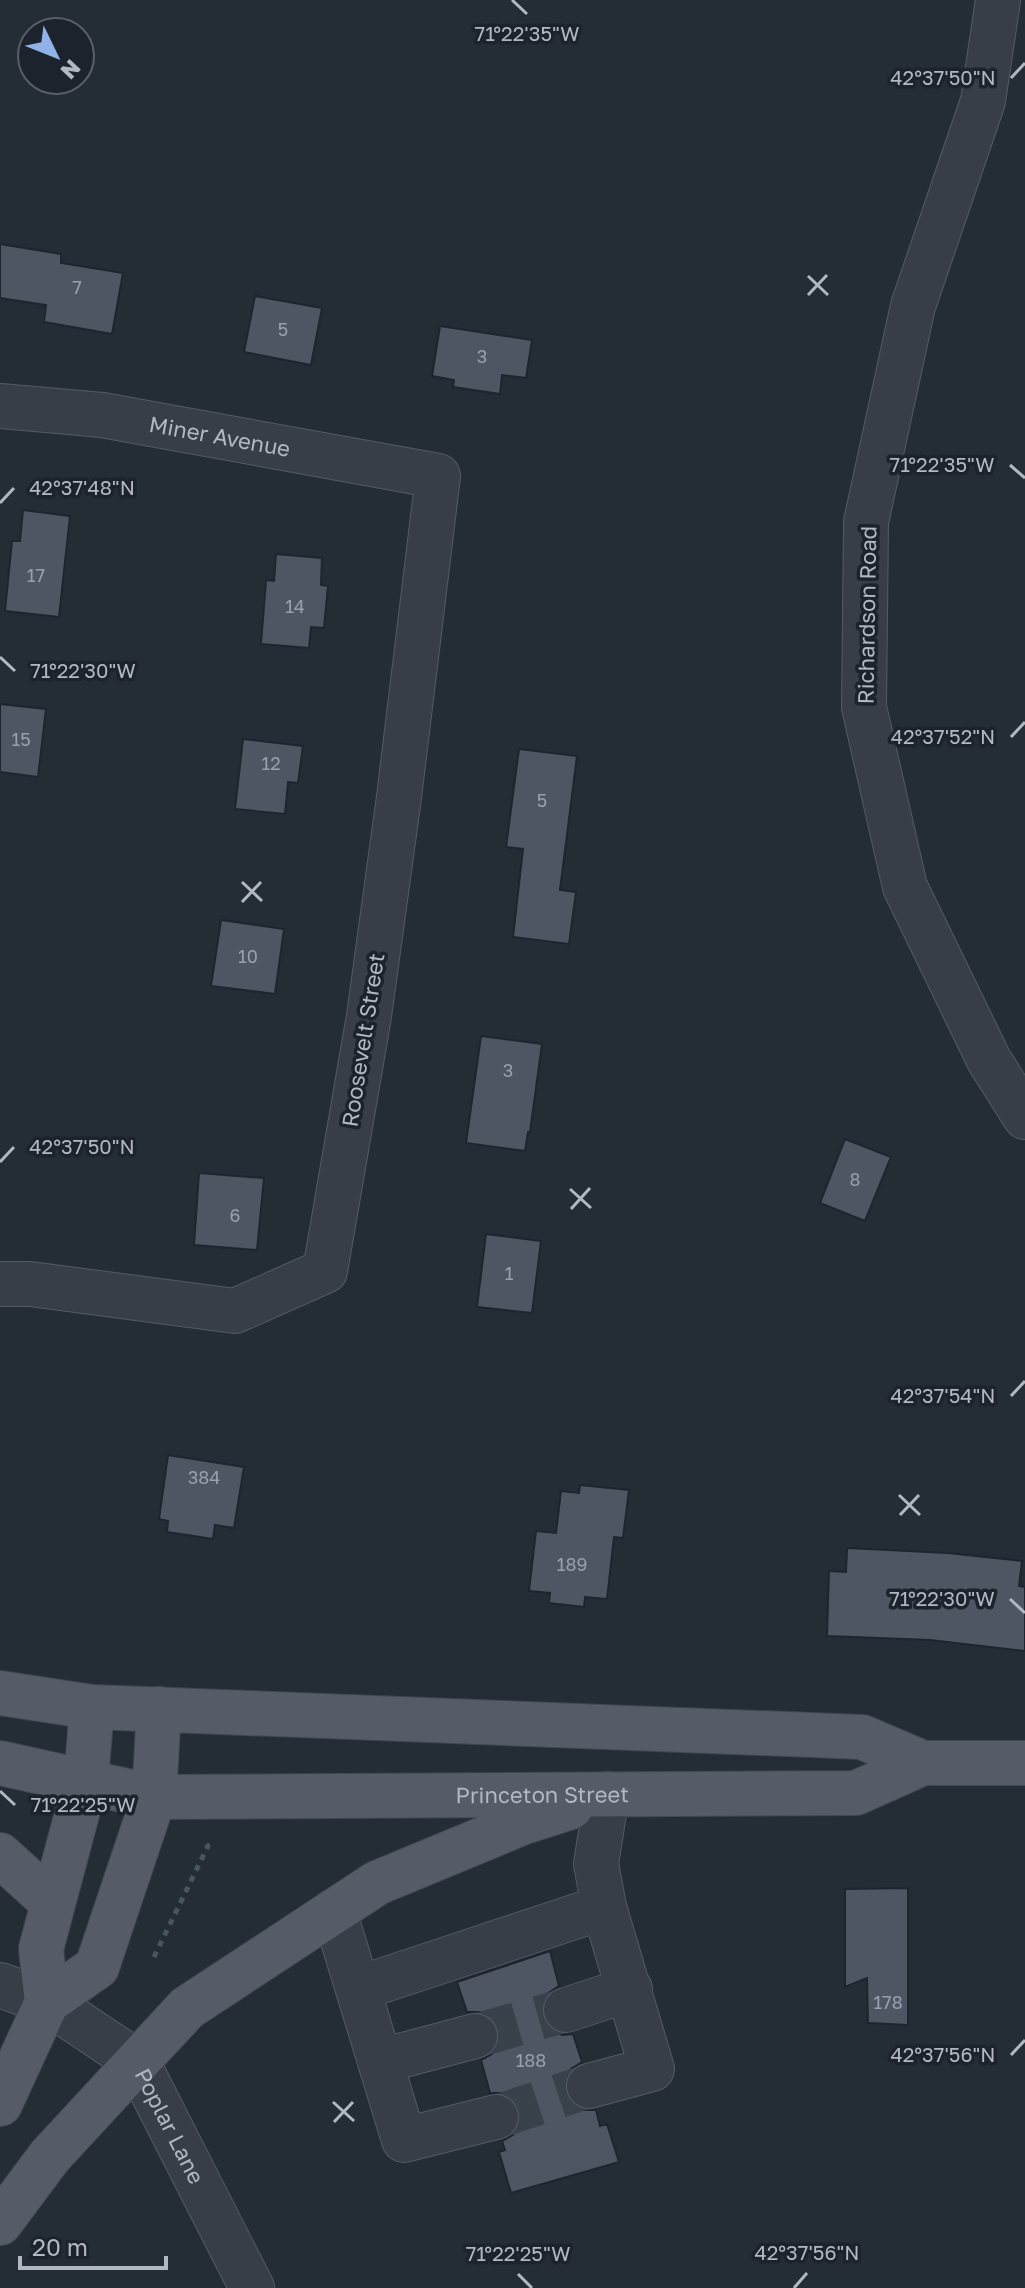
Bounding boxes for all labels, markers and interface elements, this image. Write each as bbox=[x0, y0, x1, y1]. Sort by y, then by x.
north arrow bbox=[16, 16, 96, 96]
text: 71°22'35"W bbox=[475, 21, 579, 45]
text: N bbox=[55, 55, 87, 85]
text: 42°37'50"N bbox=[890, 65, 996, 89]
house number: 7 bbox=[72, 276, 82, 298]
house number: 5 bbox=[278, 318, 288, 340]
house number: 3 bbox=[477, 345, 487, 367]
street label: Miner Avenue bbox=[147, 410, 292, 462]
text: 71°22'35"W bbox=[890, 452, 994, 476]
text: 42°37'48"N bbox=[29, 475, 135, 499]
street label: Richardson Road bbox=[851, 526, 882, 704]
house number: 17 bbox=[27, 564, 45, 586]
house number: 14 bbox=[285, 595, 305, 617]
text: 71°22'30"W bbox=[30, 658, 136, 682]
text: 42°37'52"N bbox=[891, 724, 995, 748]
house number: 15 bbox=[11, 728, 31, 750]
house number: 12 bbox=[261, 752, 281, 774]
house number: 5 bbox=[537, 789, 547, 811]
house number: 10 bbox=[238, 945, 258, 967]
street label: Roosevelt Street bbox=[335, 951, 390, 1129]
house number: 3 bbox=[503, 1059, 513, 1081]
text: 42°37'50"N bbox=[29, 1134, 135, 1158]
house number: 8 bbox=[850, 1168, 860, 1190]
house number: 6 bbox=[230, 1204, 240, 1226]
house number: 1 bbox=[505, 1262, 514, 1284]
text: 42°37'54"N bbox=[890, 1383, 996, 1407]
house number: 384 bbox=[188, 1466, 220, 1488]
house number: 189 bbox=[557, 1553, 587, 1575]
text: 71°22'30"W bbox=[889, 1586, 995, 1610]
street label: Princeton Street bbox=[455, 1780, 629, 1808]
text: 71°22'25"W bbox=[31, 1792, 135, 1816]
house number: 178 bbox=[873, 1991, 903, 2013]
text: 42°37'56"N bbox=[891, 2042, 996, 2066]
house number: 188 bbox=[516, 2049, 546, 2071]
street label: Poplar Lane bbox=[129, 2064, 211, 2188]
scale bar bbox=[20, 2220, 166, 2270]
text: 20 m bbox=[32, 2232, 88, 2261]
text: 42°37'56"N bbox=[755, 2240, 860, 2264]
text: 71°22'25"W bbox=[466, 2241, 570, 2265]

